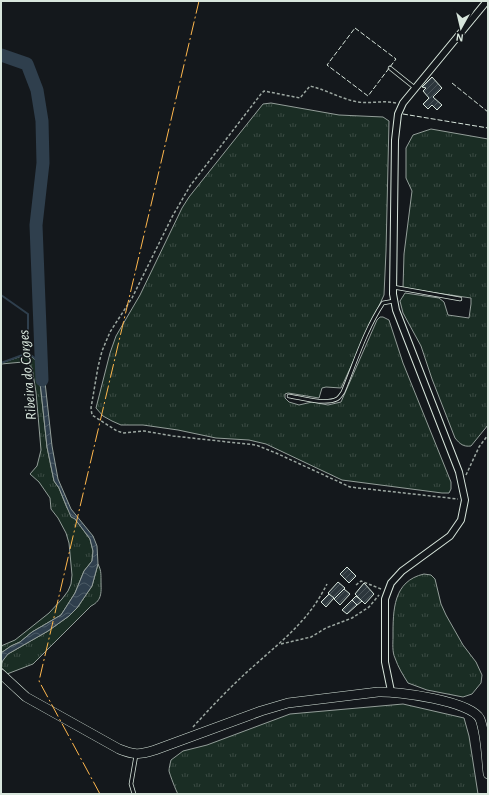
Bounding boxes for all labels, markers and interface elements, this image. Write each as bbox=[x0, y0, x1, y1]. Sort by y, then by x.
north arrow bbox=[441, 8, 481, 48]
text: N bbox=[455, 31, 464, 43]
water label: Ribeira do Corges bbox=[16, 329, 39, 421]

